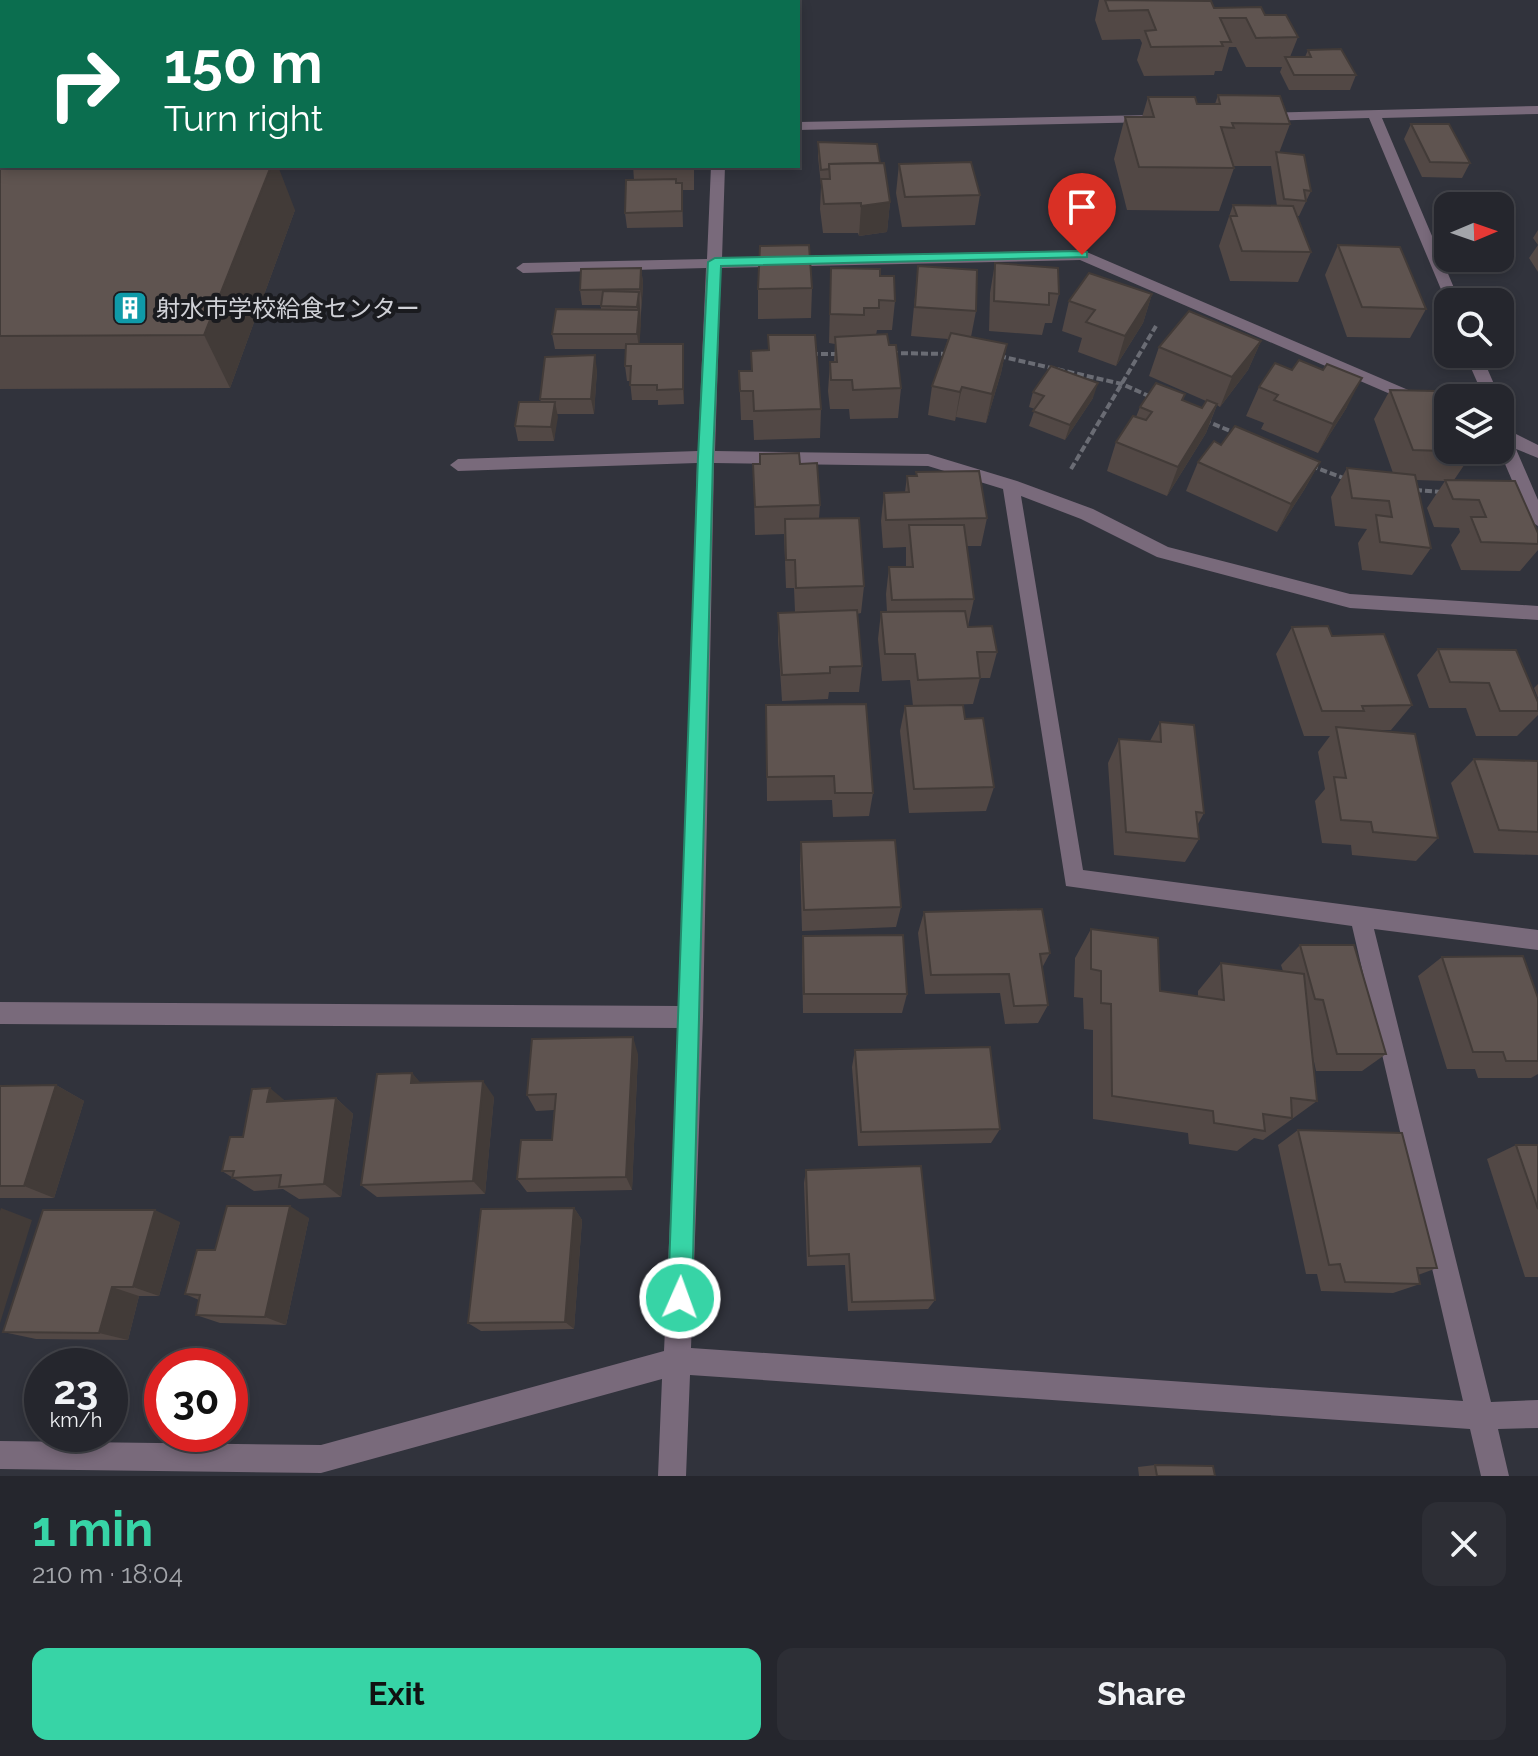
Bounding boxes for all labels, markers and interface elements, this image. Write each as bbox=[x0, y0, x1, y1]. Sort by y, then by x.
text: 150 m bbox=[164, 30, 323, 96]
icon: right bbox=[32, 32, 136, 136]
text: Turn right bbox=[164, 97, 323, 139]
pin bbox=[1048, 173, 1116, 255]
icon: arrive bbox=[1060, 185, 1104, 229]
north arrow bbox=[1434, 192, 1514, 272]
map controls bbox=[1434, 192, 1514, 464]
button: search bbox=[1434, 288, 1514, 368]
building icon: 射水市学校給食センター bbox=[111, 289, 149, 327]
place label: 射水市学校給食センター bbox=[156, 294, 420, 323]
button: layers bbox=[1434, 384, 1514, 464]
position arrow bbox=[638, 1256, 722, 1340]
speed limit sign: 30 bbox=[144, 1348, 248, 1452]
text: 23 bbox=[54, 1366, 98, 1413]
text: km/h bbox=[50, 1408, 102, 1432]
text: 1 min bbox=[32, 1501, 153, 1557]
button: close bbox=[1422, 1502, 1506, 1586]
text: 210 m · 18:04 bbox=[32, 1559, 183, 1589]
button: Exit bbox=[32, 1648, 761, 1740]
button: Share bbox=[777, 1648, 1506, 1740]

